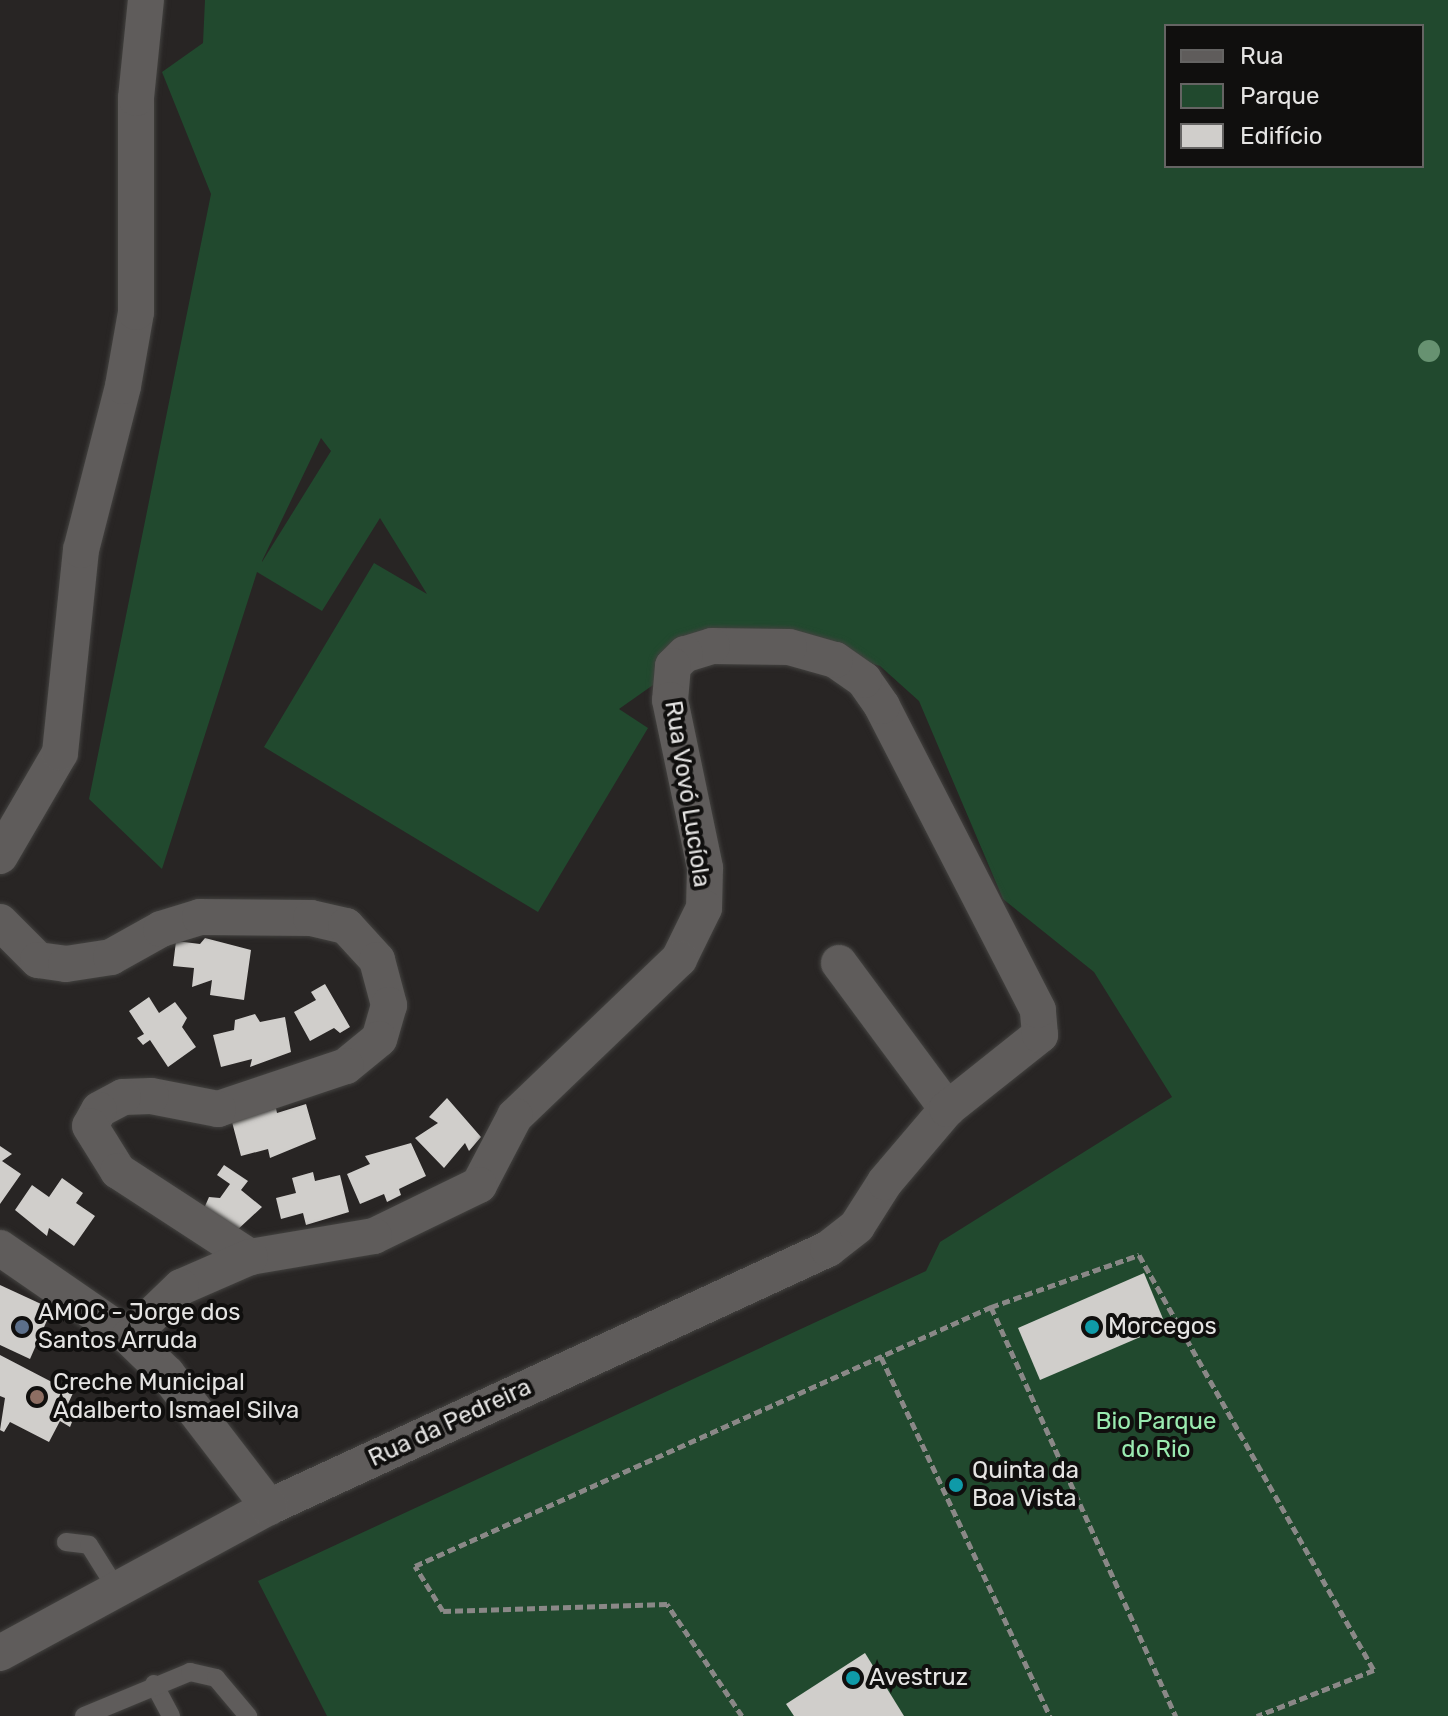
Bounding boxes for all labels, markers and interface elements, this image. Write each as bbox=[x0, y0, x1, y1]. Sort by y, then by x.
legend bbox=[1164, 24, 1424, 168]
text: Rua bbox=[1240, 42, 1283, 70]
text: Parque bbox=[1240, 82, 1319, 110]
text: Edifício bbox=[1240, 122, 1323, 150]
street label: Rua Vovó Lucíola bbox=[658, 698, 716, 890]
place label: AMOC - Jorge dos Santos Arruda bbox=[38, 1299, 241, 1355]
place label: Morcegos bbox=[1108, 1313, 1217, 1341]
marker: AMOC - Jorge dos Santos Arruda bbox=[13, 1318, 31, 1336]
marker: Morcegos bbox=[1083, 1318, 1101, 1336]
place label: Creche Municipal Adalberto Ismael Silva bbox=[53, 1369, 299, 1425]
street label: Rua da Pedreira bbox=[364, 1373, 536, 1473]
marker: Creche Municipal Adalberto Ismael Silva bbox=[28, 1388, 46, 1406]
park label: Bio Parque do Rio bbox=[1096, 1408, 1216, 1464]
place label: Quinta da Boa Vista bbox=[972, 1457, 1079, 1513]
marker: Quinta da Boa Vista bbox=[947, 1476, 965, 1494]
place label: Avestruz bbox=[869, 1664, 968, 1692]
marker: Avestruz bbox=[844, 1669, 862, 1687]

